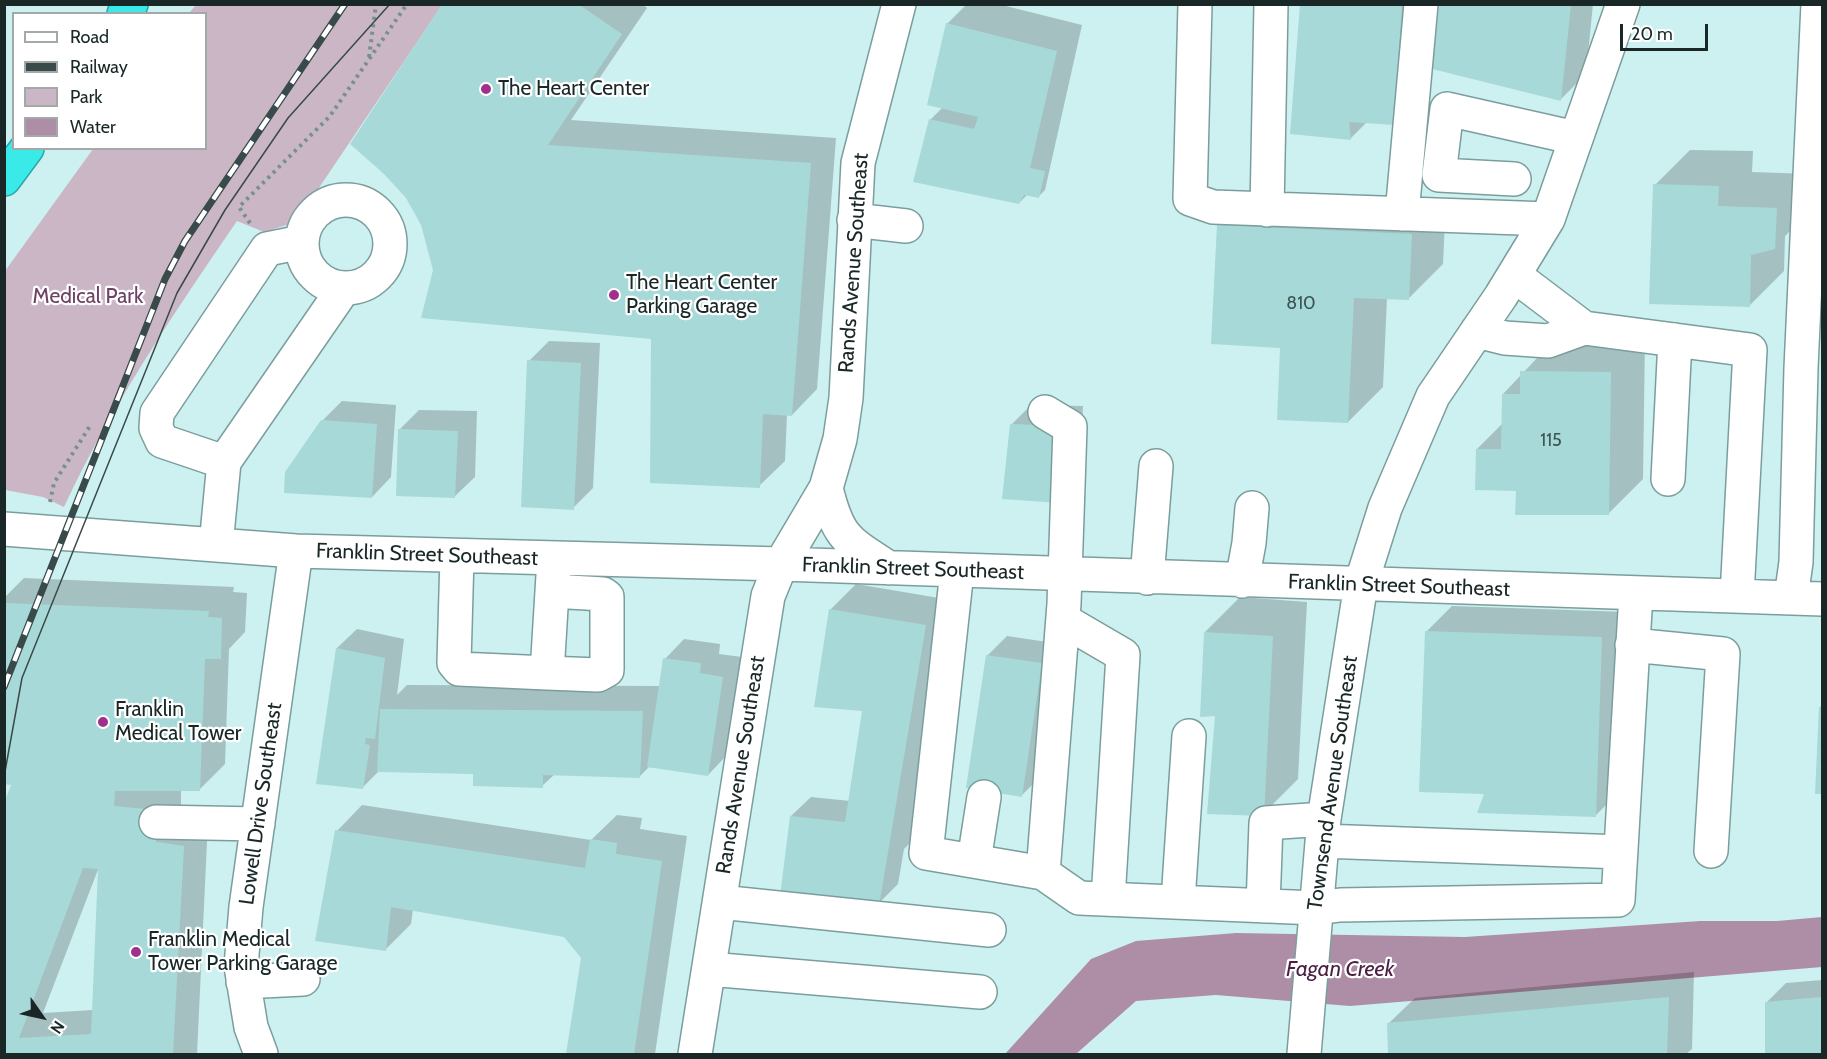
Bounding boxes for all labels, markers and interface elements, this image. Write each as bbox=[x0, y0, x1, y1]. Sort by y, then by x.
legend bbox=[12, 12, 207, 150]
scale bar bbox=[1623, 12, 1712, 50]
text: 20 m bbox=[1631, 23, 1673, 45]
text: Road bbox=[70, 26, 109, 48]
text: Railway bbox=[70, 56, 128, 78]
place label: The Heart Center bbox=[498, 76, 649, 102]
marker: The Heart Center bbox=[479, 82, 493, 96]
text: Park bbox=[70, 86, 102, 108]
text: Water bbox=[70, 116, 116, 138]
street label: Rands Avenue Southeast bbox=[834, 152, 874, 374]
place label: The Heart Center Parking Garage bbox=[626, 270, 777, 320]
park label: Medical Park bbox=[33, 284, 143, 310]
marker: The Heart Center Parking Garage bbox=[607, 288, 621, 302]
house number: 810 bbox=[1286, 293, 1316, 315]
house number: 115 bbox=[1540, 430, 1562, 452]
street label: Franklin Street Southeast bbox=[316, 539, 538, 571]
street label: Franklin Street Southeast bbox=[802, 553, 1024, 585]
street label: Franklin Street Southeast bbox=[1288, 570, 1510, 602]
street label: Rands Avenue Southeast bbox=[711, 654, 771, 876]
street label: Townsend Avenue Southeast bbox=[1303, 654, 1363, 912]
place label: Franklin Medical Tower bbox=[115, 697, 241, 747]
street label: Lowell Drive Southeast bbox=[234, 701, 288, 907]
marker: Franklin Medical Tower bbox=[96, 715, 110, 729]
place label: Franklin Medical Tower Parking Garage bbox=[148, 927, 337, 977]
marker: Franklin Medical Tower Parking Garage bbox=[129, 945, 143, 959]
water label: Fagan Creek bbox=[1286, 957, 1394, 983]
north arrow bbox=[12, 987, 72, 1047]
text: N bbox=[46, 1017, 68, 1037]

